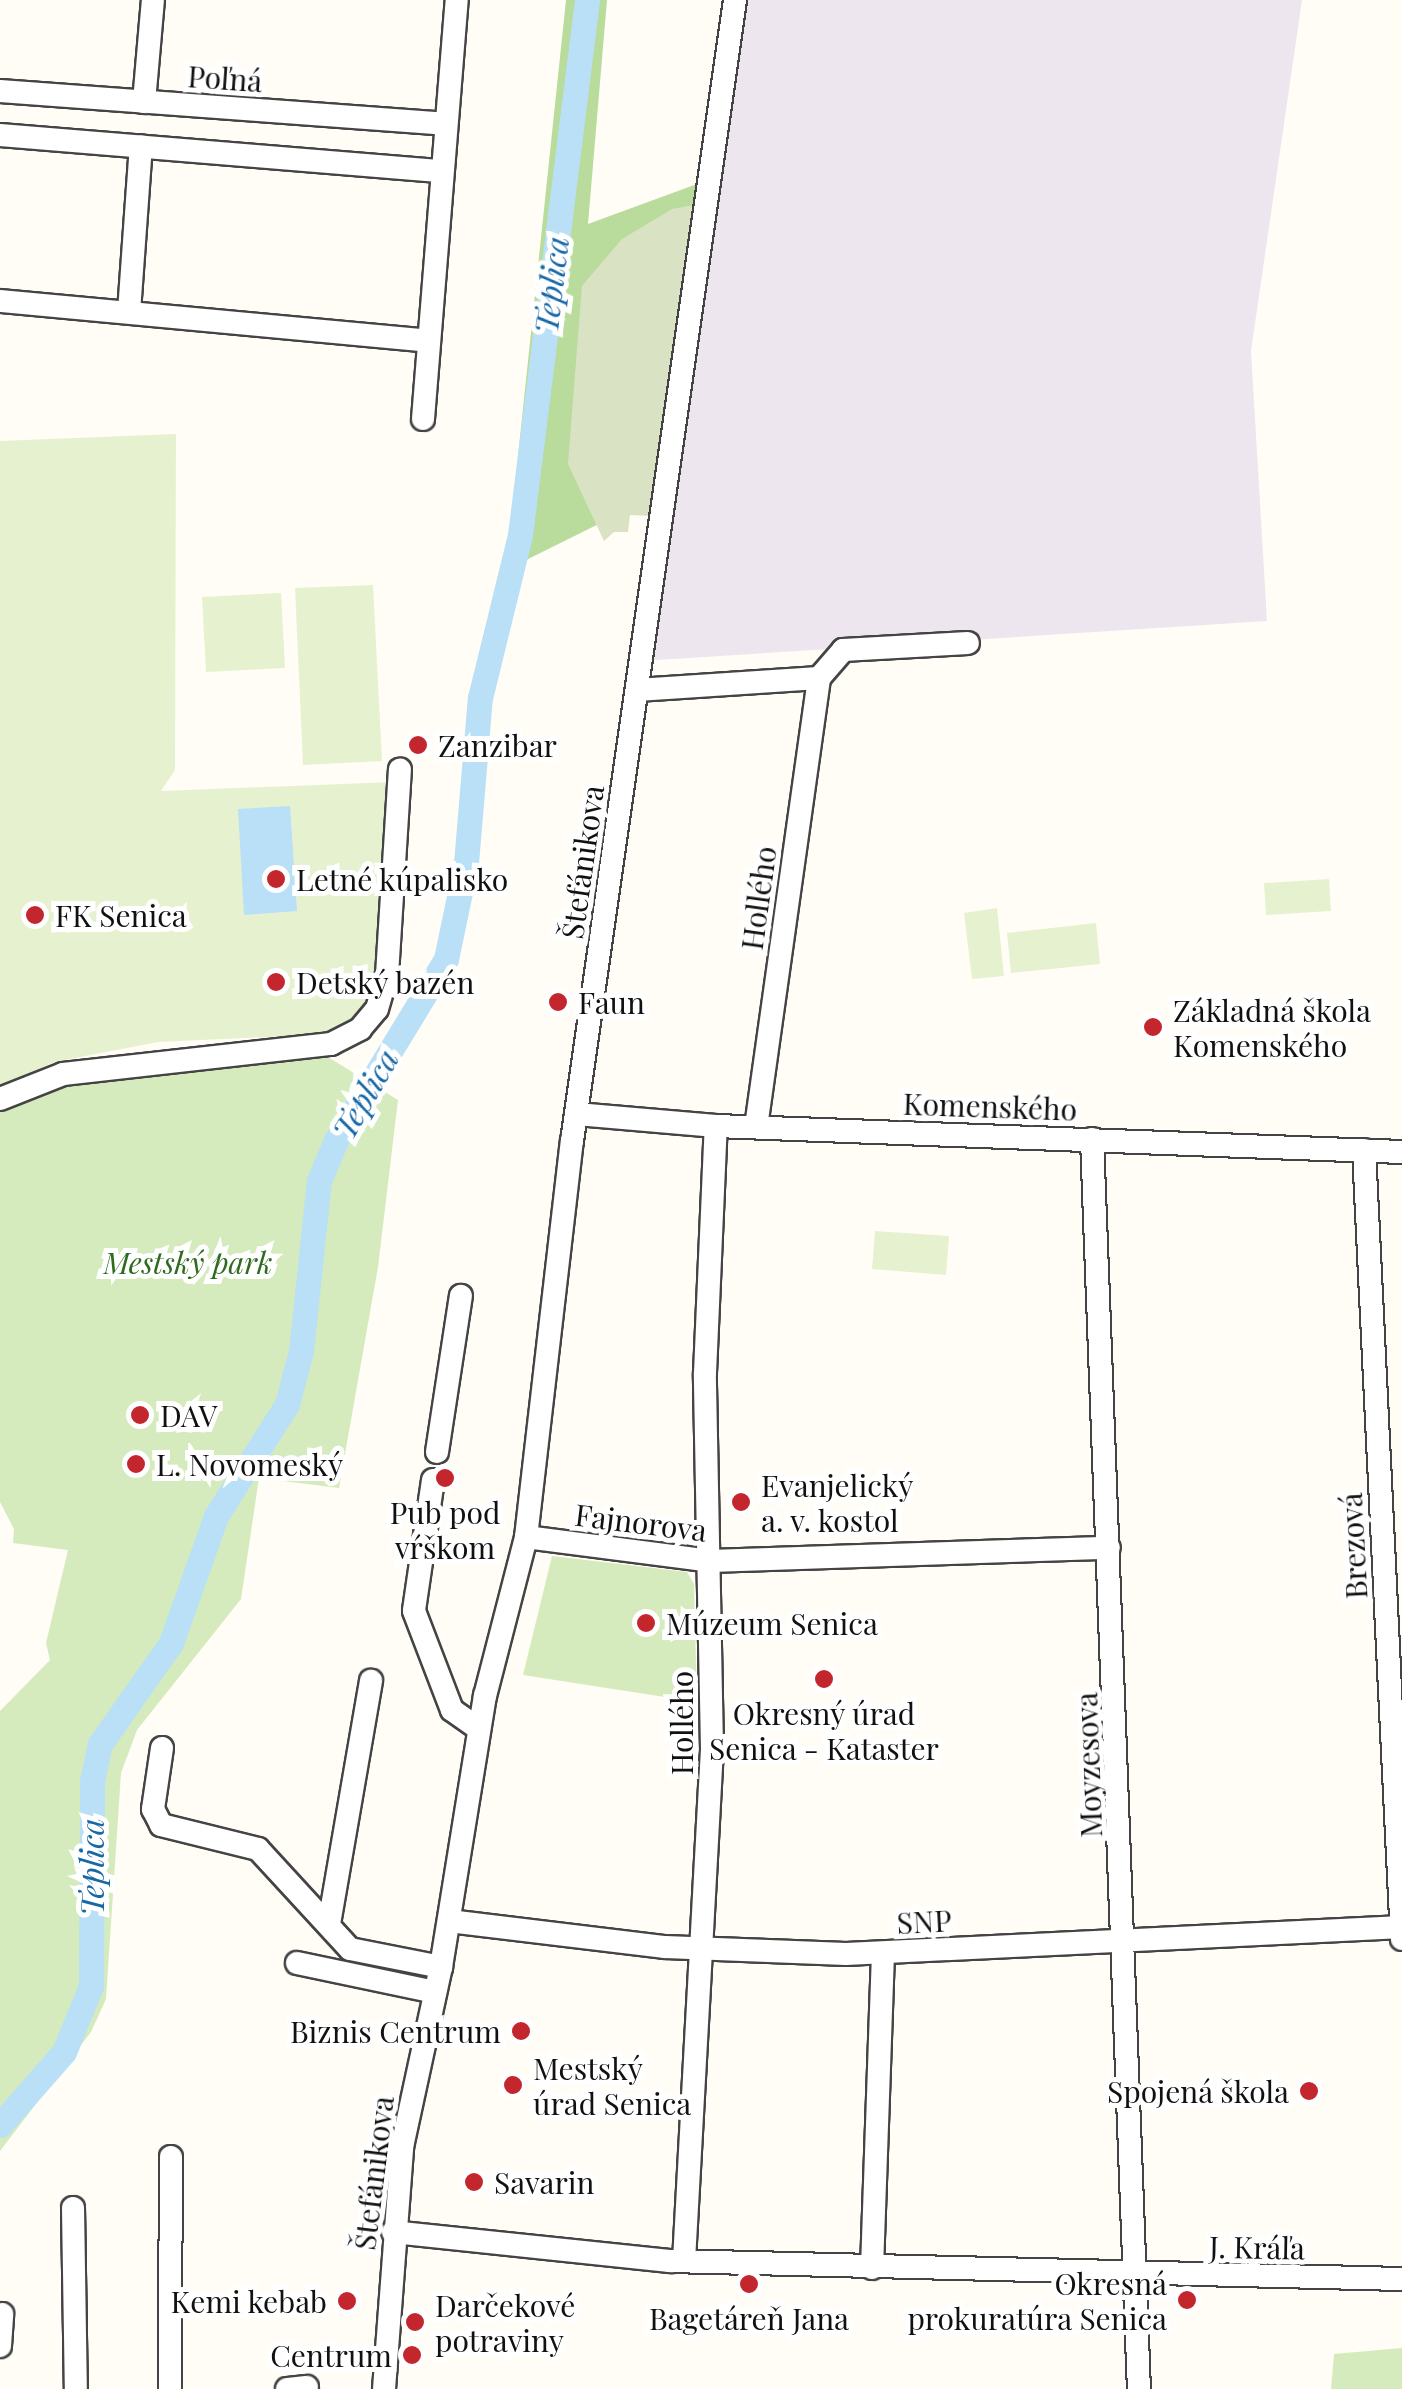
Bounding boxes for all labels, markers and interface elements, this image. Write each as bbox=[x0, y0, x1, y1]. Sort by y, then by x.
street label: Poľná bbox=[186, 57, 264, 99]
water label: Teplica bbox=[526, 234, 576, 336]
place label: Zanzibar bbox=[438, 727, 557, 763]
marker: Zanzibar bbox=[407, 734, 429, 756]
street label: Štefánikova bbox=[553, 783, 611, 941]
street label: Hollého bbox=[733, 844, 783, 952]
place label: Letné kúpalisko bbox=[296, 861, 509, 897]
marker: Letné kúpalisko bbox=[265, 868, 287, 890]
place label: FK Senica bbox=[55, 897, 187, 933]
marker: FK Senica bbox=[24, 904, 46, 926]
place label: Detský bazén bbox=[296, 964, 475, 1000]
marker: Detský bazén bbox=[265, 971, 287, 993]
place label: Faun bbox=[578, 984, 645, 1020]
marker: Faun bbox=[547, 991, 569, 1013]
place label: Základná škola Komenského bbox=[1173, 992, 1371, 1062]
marker: Základná škola Komenského bbox=[1142, 1016, 1164, 1038]
water label: Teplica bbox=[324, 1042, 406, 1146]
street label: Komenského bbox=[902, 1085, 1078, 1127]
park label: Mestský park bbox=[104, 1244, 272, 1280]
place label: DAV bbox=[160, 1397, 217, 1433]
marker: DAV bbox=[129, 1404, 151, 1426]
place label: L. Novomeský bbox=[156, 1446, 343, 1482]
marker: L. Novomeský bbox=[125, 1453, 147, 1475]
marker: Pub pod vŕškom bbox=[434, 1467, 456, 1489]
place label: Evanjelický a. v. kostol bbox=[761, 1467, 913, 1538]
marker: Evanjelický a. v. kostol bbox=[730, 1491, 752, 1513]
street label: Brezová bbox=[1332, 1492, 1374, 1600]
place label: Pub pod vŕškom bbox=[390, 1494, 500, 1564]
street label: Fajnorova bbox=[573, 1496, 709, 1548]
place label: Múzeum Senica bbox=[666, 1605, 878, 1641]
marker: Múzeum Senica bbox=[635, 1612, 657, 1634]
marker: Okresný úrad Senica - Kataster bbox=[813, 1668, 835, 1690]
street label: Hollého bbox=[663, 1671, 699, 1775]
street label: Moyzesova bbox=[1067, 1692, 1109, 1838]
place label: Okresný úrad Senica - Kataster bbox=[709, 1695, 939, 1766]
water label: Teplica bbox=[72, 1818, 110, 1916]
street label: SNP bbox=[896, 1902, 952, 1940]
place label: Biznis Centrum bbox=[290, 2013, 501, 2049]
marker: Biznis Centrum bbox=[510, 2020, 532, 2042]
place label: Mestský úrad Senica bbox=[533, 2050, 691, 2120]
place label: Spojená škola bbox=[1107, 2073, 1289, 2109]
marker: Mestský úrad Senica bbox=[502, 2074, 524, 2096]
marker: Spojená škola bbox=[1298, 2080, 1320, 2102]
street label: Štefánikova bbox=[346, 2094, 400, 2252]
place label: Savarin bbox=[494, 2164, 594, 2200]
marker: Savarin bbox=[463, 2171, 485, 2193]
street label: J. Kráľa bbox=[1209, 2228, 1305, 2266]
place label: Okresná prokuratúra Senica bbox=[907, 2265, 1167, 2336]
marker: Bagetáreň Jana bbox=[738, 2273, 760, 2295]
place label: Kemi kebab bbox=[170, 2283, 327, 2319]
place label: Darčekové potraviny bbox=[435, 2287, 575, 2358]
marker: Okresná prokuratúra Senica bbox=[1176, 2289, 1198, 2311]
marker: Kemi kebab bbox=[336, 2290, 358, 2312]
place label: Bagetáreň Jana bbox=[649, 2300, 849, 2336]
marker: Darčekové potraviny bbox=[404, 2311, 426, 2333]
place label: Centrum bbox=[270, 2337, 392, 2373]
marker: Centrum bbox=[401, 2344, 423, 2366]

